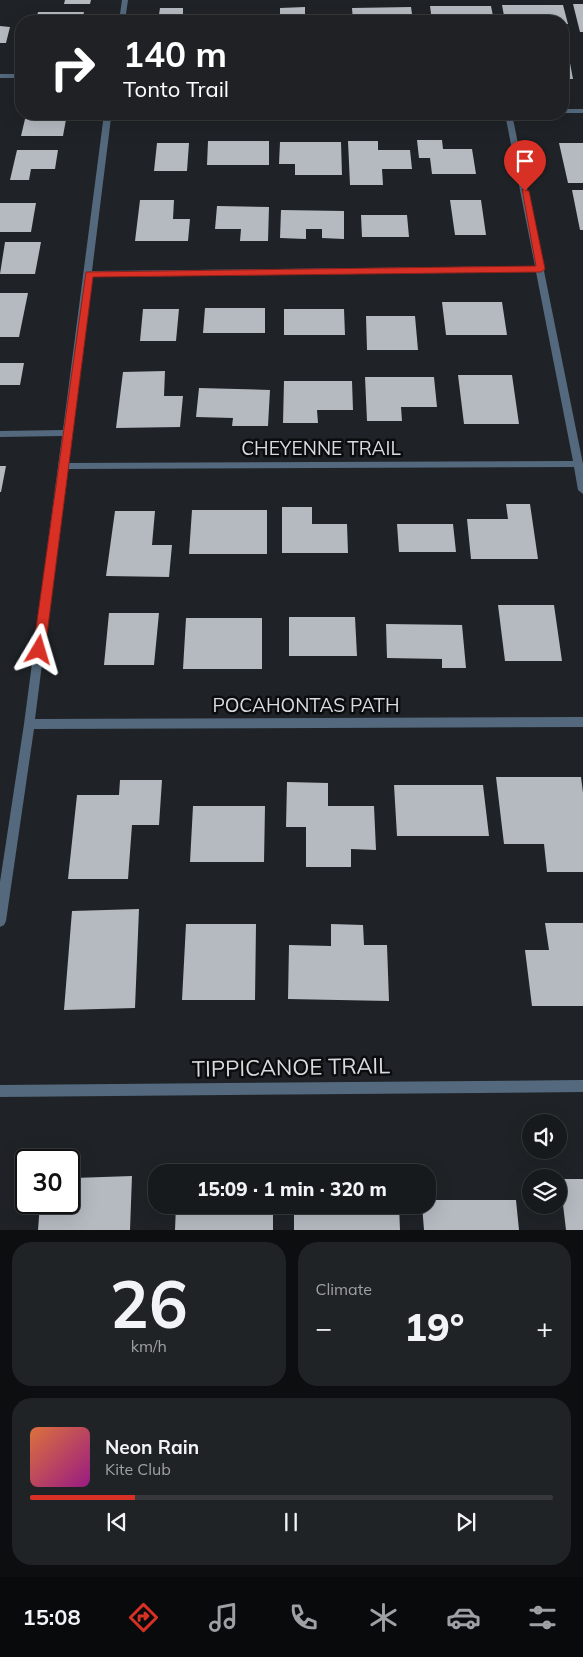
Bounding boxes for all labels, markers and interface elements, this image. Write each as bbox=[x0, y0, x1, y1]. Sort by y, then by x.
text: 140 m bbox=[123, 32, 227, 76]
icon: right bbox=[40, 35, 105, 100]
text: Tonto Trail bbox=[123, 75, 229, 103]
pin bbox=[504, 140, 546, 191]
icon: arrive bbox=[511, 147, 539, 175]
street label: CHEYENNE TRAIL bbox=[241, 436, 402, 460]
position arrow bbox=[12, 623, 64, 675]
street label: POCAHONTAS PATH bbox=[212, 693, 400, 717]
street label: TIPPICANOE TRAIL bbox=[192, 1051, 390, 1083]
map controls bbox=[522, 1114, 567, 1214]
button: sound bbox=[522, 1114, 567, 1159]
speed limit sign: 30 bbox=[15, 1149, 80, 1214]
button: layers bbox=[522, 1169, 567, 1214]
text: 15:09 · 1 min · 320 m bbox=[197, 1177, 387, 1201]
text: 26 bbox=[110, 1263, 188, 1344]
text: Climate bbox=[316, 1279, 372, 1299]
text: 19° bbox=[404, 1303, 464, 1351]
text: − bbox=[316, 1310, 332, 1345]
text: + bbox=[536, 1310, 553, 1345]
text: km/h bbox=[131, 1336, 167, 1356]
text: Neon Rain bbox=[105, 1435, 199, 1459]
text: Kite Club bbox=[105, 1459, 171, 1479]
icon: previous bbox=[103, 1508, 131, 1536]
icon: pause bbox=[277, 1508, 305, 1536]
icon: next bbox=[452, 1508, 480, 1536]
icon: directions bbox=[126, 1600, 161, 1635]
icon: music bbox=[206, 1600, 241, 1635]
icon: phone bbox=[286, 1600, 321, 1635]
icon: climate bbox=[366, 1600, 401, 1635]
icon: car bbox=[446, 1600, 481, 1635]
icon: filters bbox=[525, 1600, 560, 1635]
text: 15:08 bbox=[22, 1603, 81, 1631]

